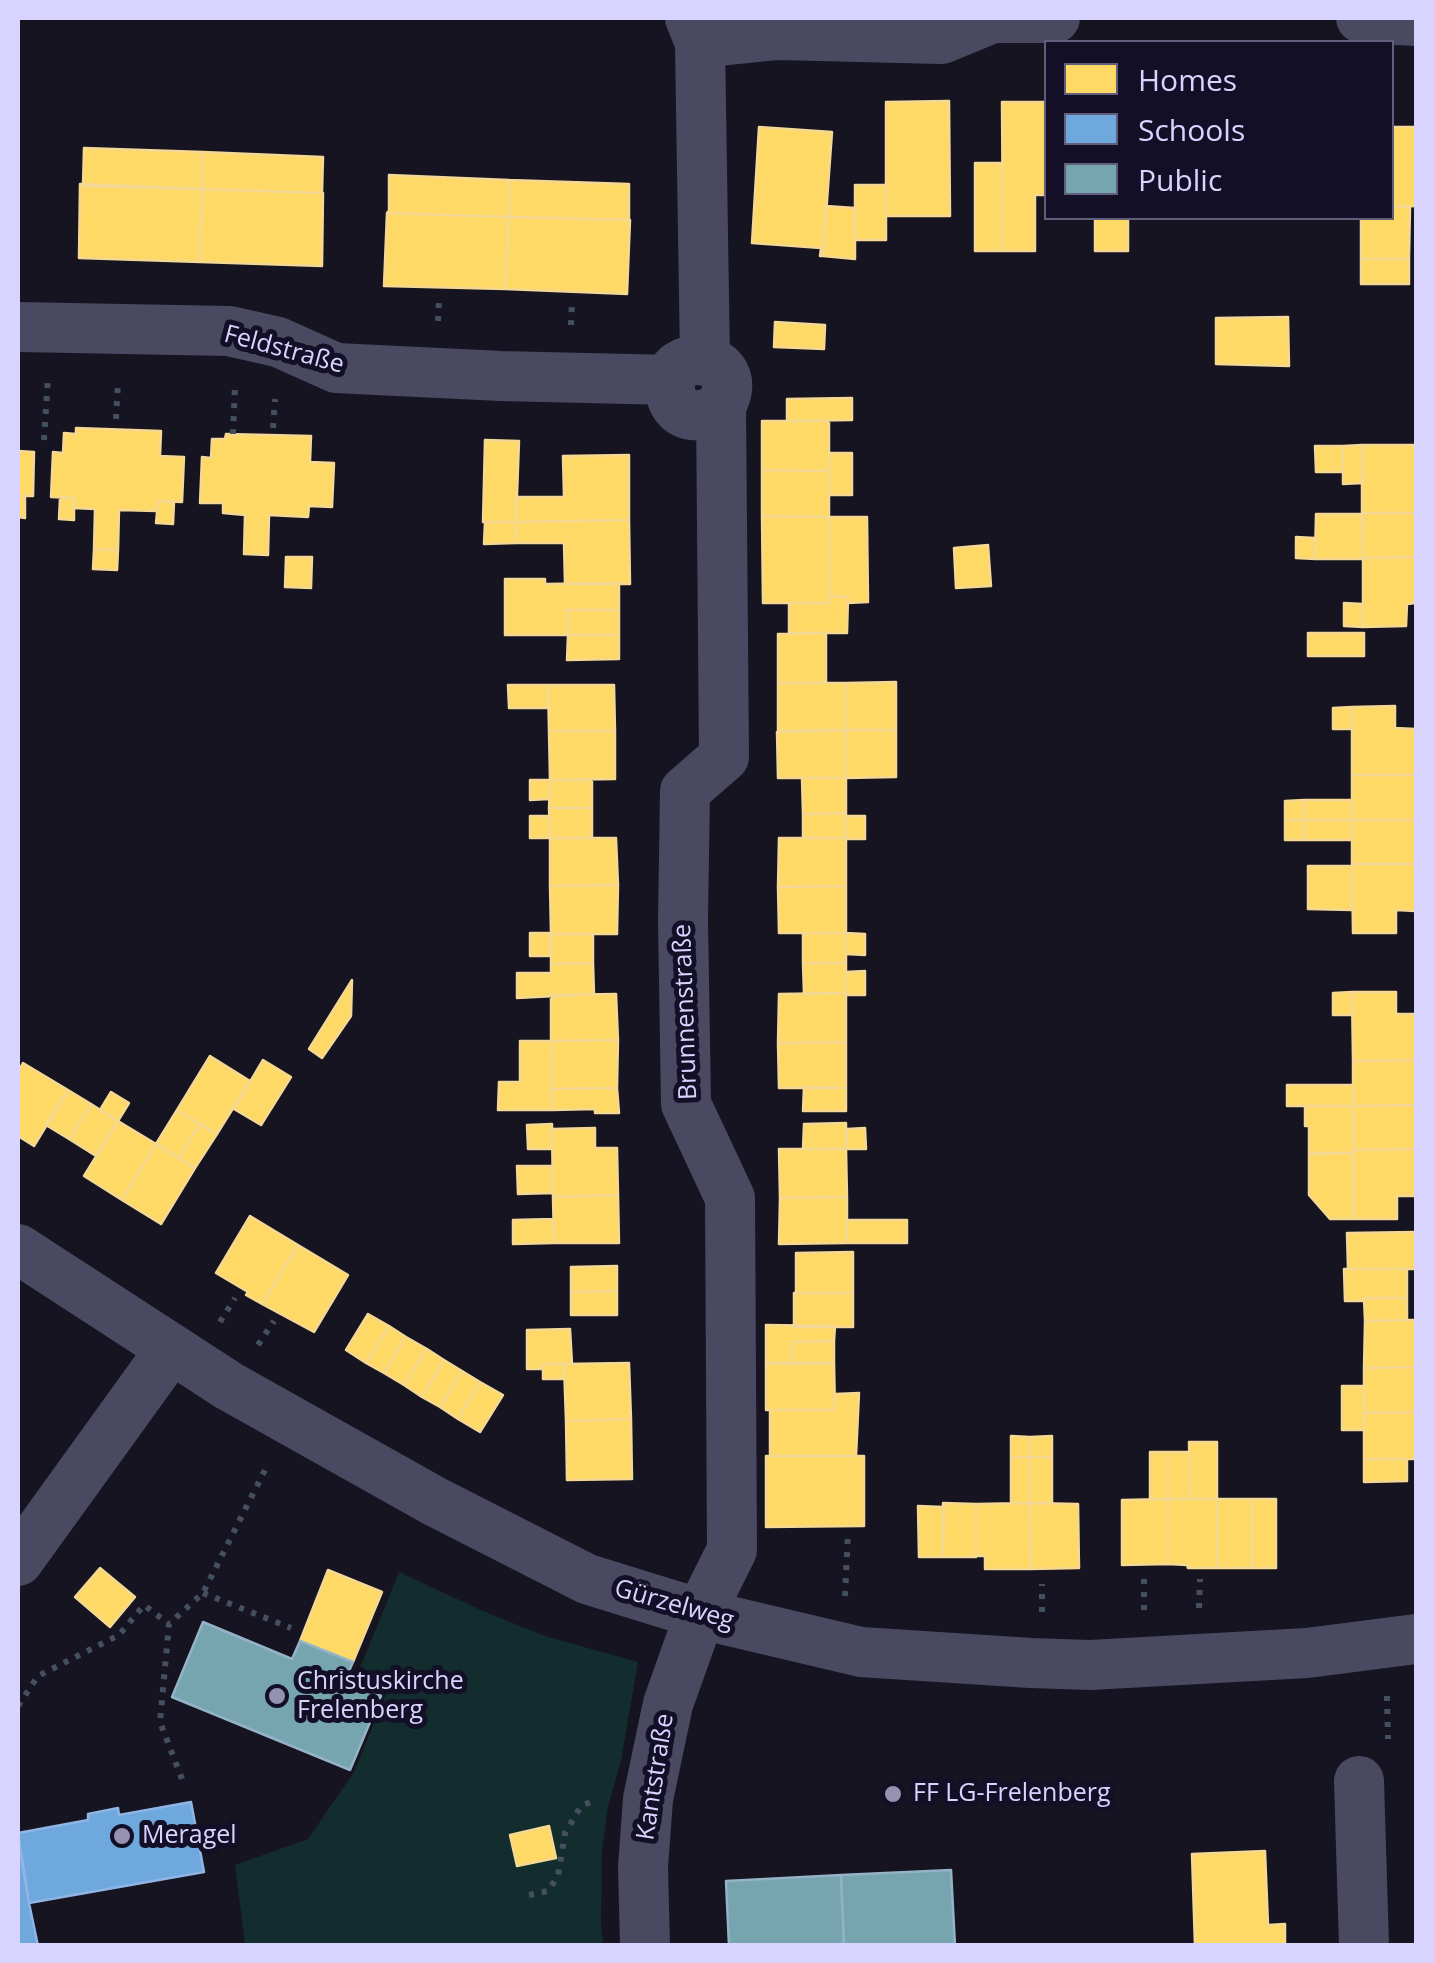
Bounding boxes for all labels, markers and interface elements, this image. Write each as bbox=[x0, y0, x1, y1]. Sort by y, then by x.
legend bbox=[1044, 40, 1394, 220]
text: Homes bbox=[1138, 59, 1237, 100]
text: Schools bbox=[1138, 109, 1245, 150]
text: Public bbox=[1138, 159, 1222, 200]
street label: Feldstraße bbox=[221, 320, 347, 380]
street label: Brunnenstraße bbox=[668, 923, 704, 1101]
street label: Gürzelweg bbox=[611, 1574, 737, 1636]
place label: Christuskirche Frelenberg bbox=[297, 1667, 464, 1726]
marker: Christuskirche Frelenberg bbox=[266, 1685, 288, 1707]
street label: Kantstraße bbox=[631, 1711, 681, 1843]
place label: FF LG-Frelenberg bbox=[913, 1779, 1111, 1809]
marker: FF LG-Frelenberg bbox=[882, 1783, 904, 1805]
place label: Meragel bbox=[142, 1821, 237, 1851]
marker: Meragel bbox=[111, 1825, 133, 1847]

